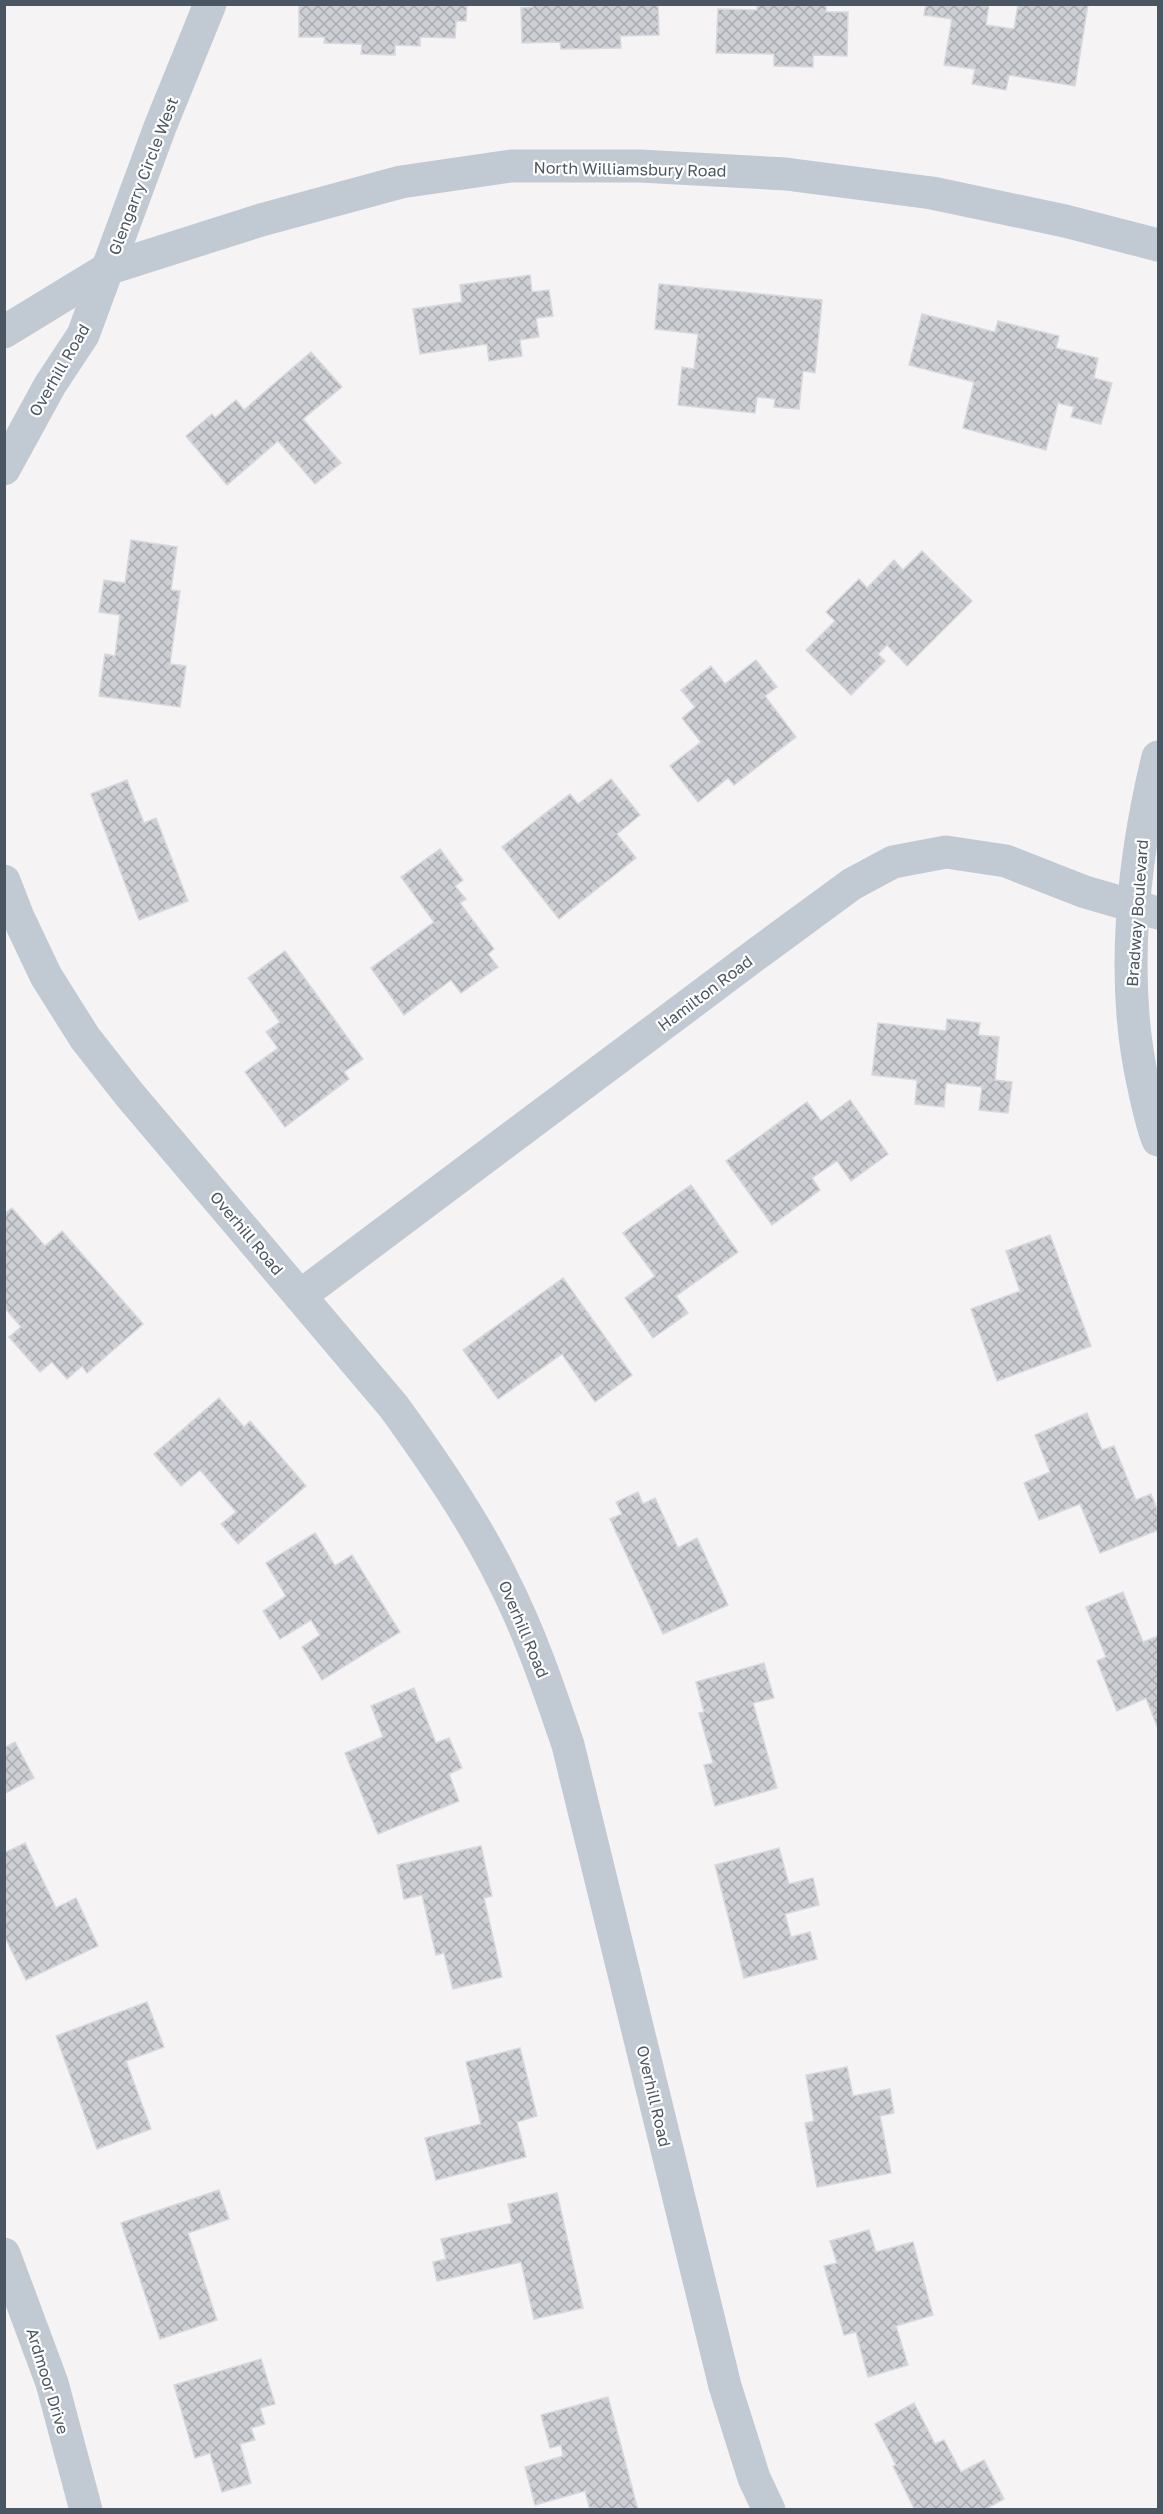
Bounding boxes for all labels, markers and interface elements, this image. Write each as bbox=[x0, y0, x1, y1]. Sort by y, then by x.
street label: Glengarry Circle West bbox=[104, 94, 182, 258]
street label: North Williamsbury Road bbox=[533, 157, 727, 181]
street label: Overhill Road bbox=[24, 320, 94, 420]
street label: Bradway Boulevard bbox=[1122, 839, 1152, 987]
street label: Hamilton Road bbox=[654, 951, 756, 1035]
street label: Overhill Road bbox=[206, 1187, 288, 1279]
street label: Overhill Road bbox=[495, 1577, 553, 1681]
street label: Overhill Road bbox=[633, 2043, 675, 2149]
street label: Ardmoor Drive bbox=[22, 2326, 74, 2436]

